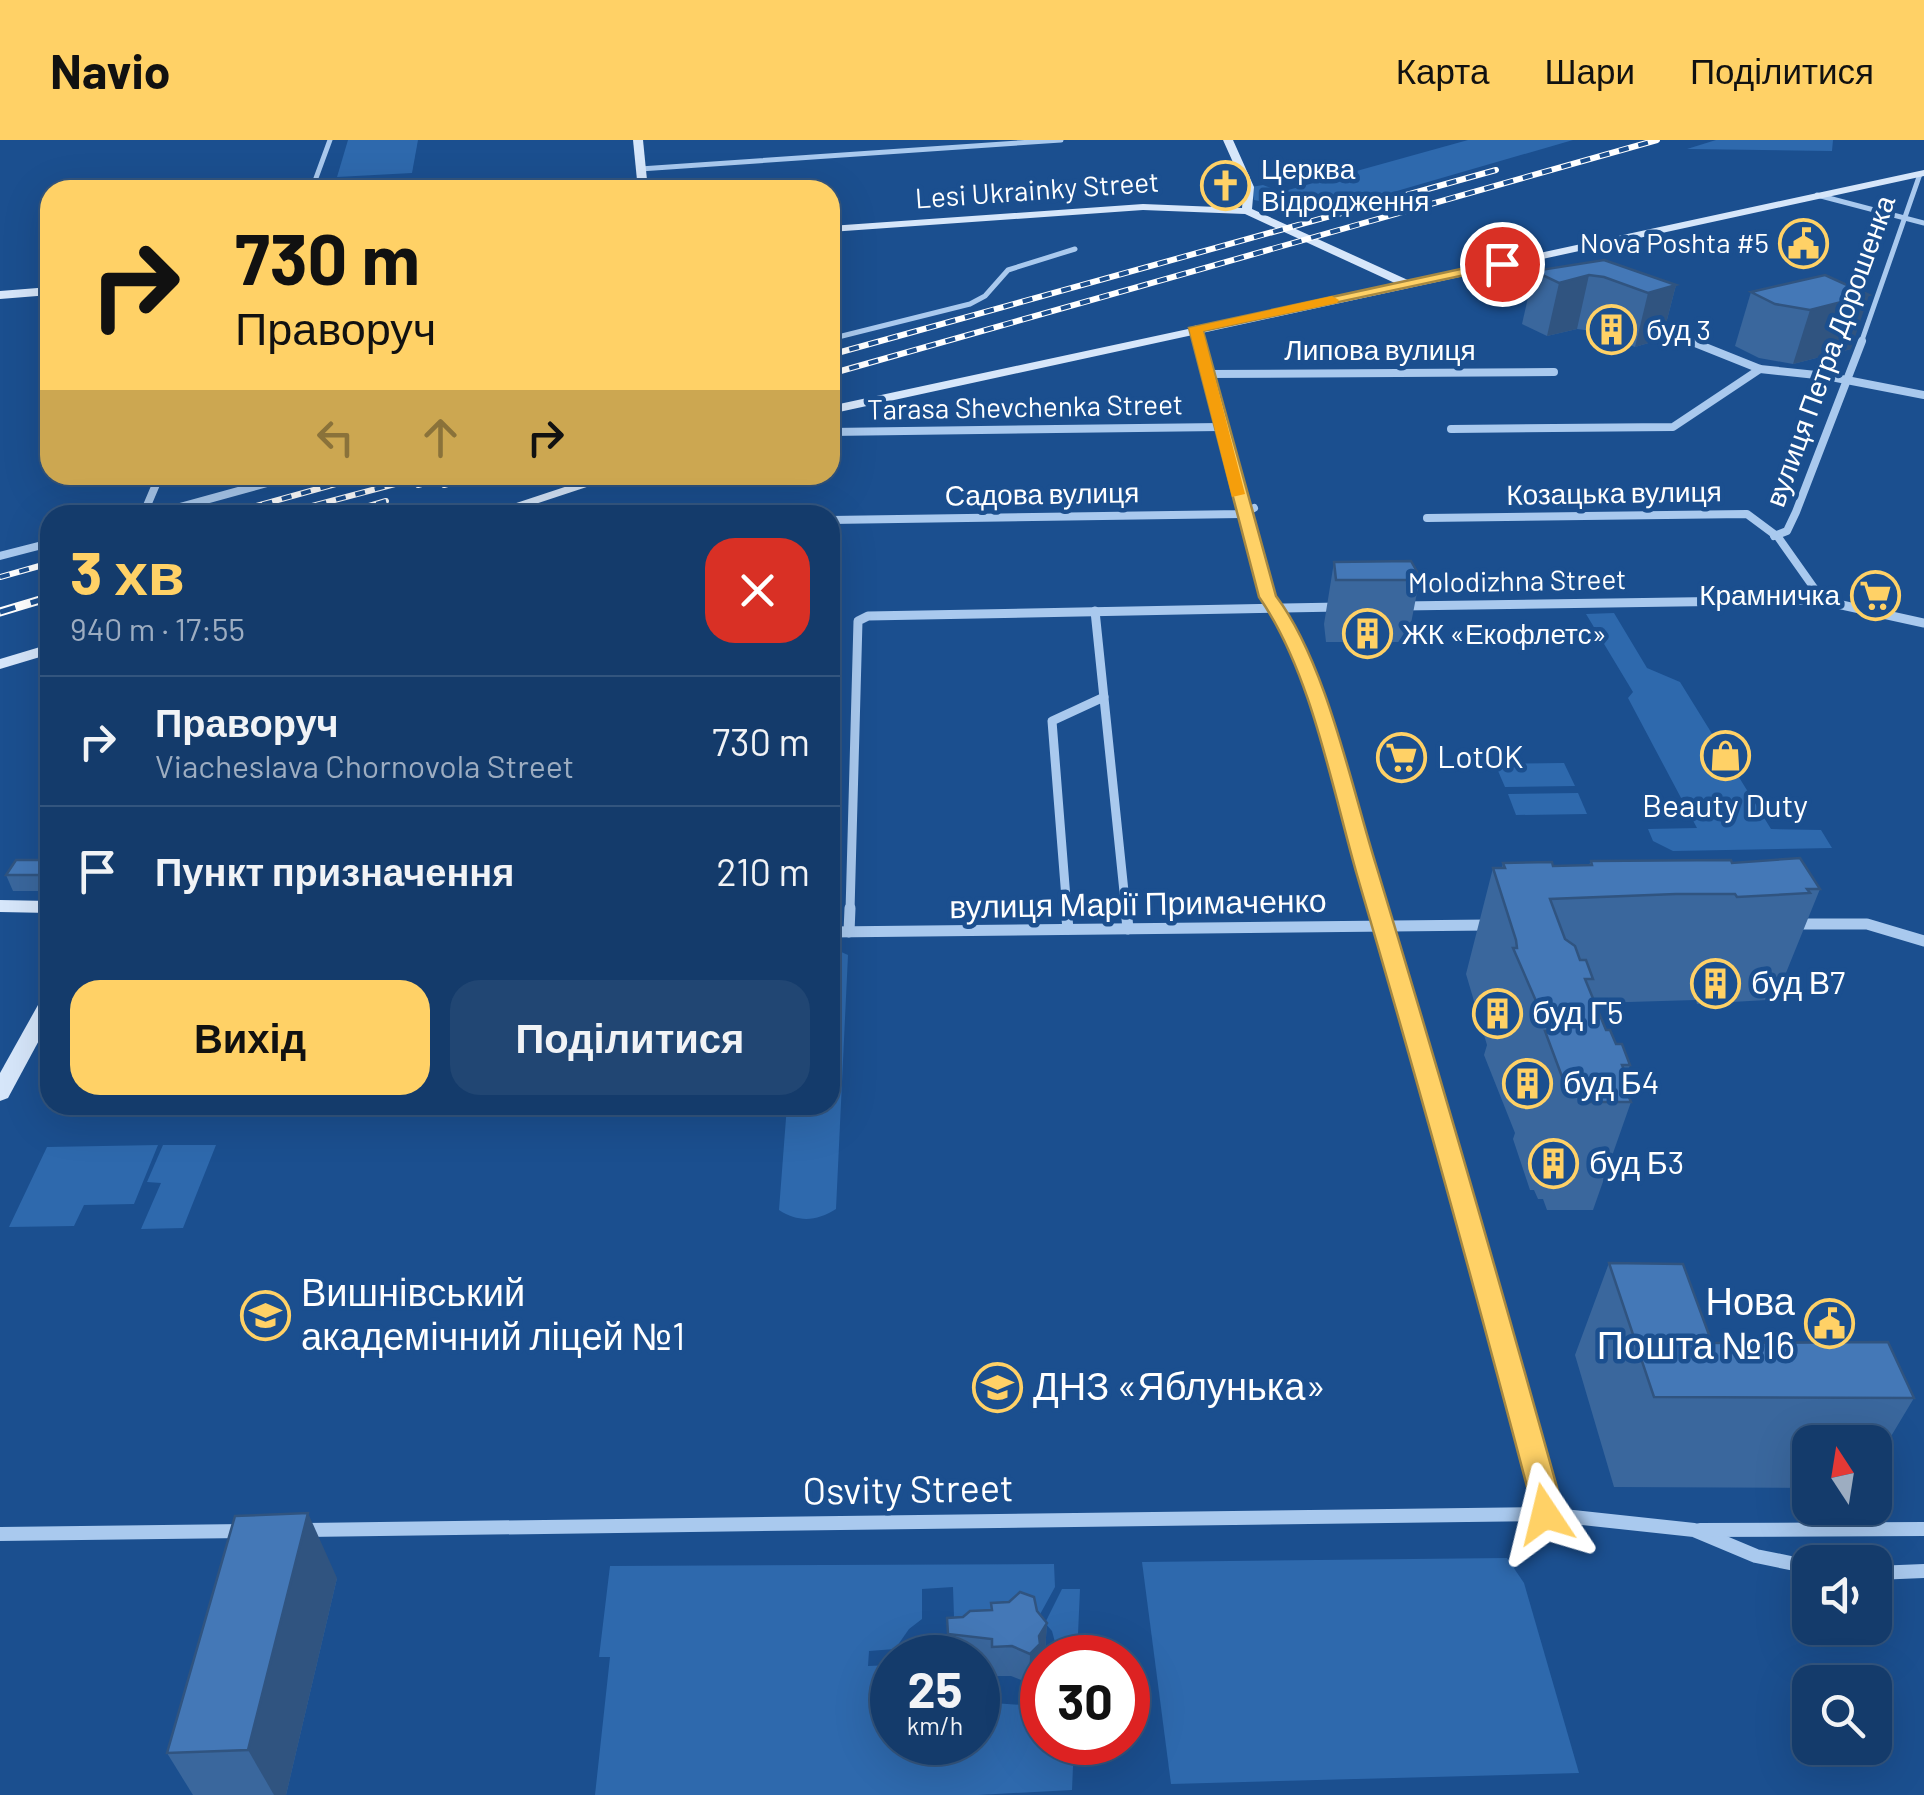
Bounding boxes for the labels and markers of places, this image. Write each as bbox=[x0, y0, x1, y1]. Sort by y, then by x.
place label: Церква Відродження bbox=[1261, 151, 1430, 217]
church icon: Церква Відродження bbox=[1200, 159, 1252, 211]
public building icon: Nova Poshta #5 bbox=[1778, 217, 1830, 269]
pin bbox=[1460, 222, 1545, 307]
place label: Nova Poshta #5 bbox=[1580, 225, 1769, 259]
building icon: буд 3 bbox=[1585, 304, 1637, 356]
place label: буд 3 bbox=[1646, 312, 1711, 346]
supermarket icon: Крамничка bbox=[1849, 569, 1901, 621]
place label: Крамничка bbox=[1699, 577, 1840, 611]
building icon: ЖК «Екофлетс» bbox=[1341, 608, 1393, 660]
place label: ЖК «Екофлетс» bbox=[1402, 616, 1607, 650]
shop icon: Beauty Duty bbox=[1699, 730, 1751, 782]
supermarket icon: LotOK bbox=[1376, 731, 1428, 783]
place label: LotOK bbox=[1437, 736, 1524, 774]
place label: Beauty Duty bbox=[1642, 785, 1808, 823]
building icon: буд В7 bbox=[1690, 957, 1742, 1009]
place label: буд В7 bbox=[1751, 962, 1845, 1001]
building icon: буд Г5 bbox=[1471, 987, 1523, 1039]
place label: буд Г5 bbox=[1532, 992, 1623, 1031]
building icon: буд Б4 bbox=[1502, 1057, 1554, 1109]
place label: буд Б4 bbox=[1563, 1062, 1659, 1101]
building icon: буд Б3 bbox=[1528, 1137, 1580, 1189]
place label: буд Б3 bbox=[1589, 1142, 1684, 1181]
place label: Вишнівський академічний ліцей №1 bbox=[301, 1268, 685, 1358]
place label: Нова Пошта №16 bbox=[1597, 1277, 1796, 1367]
school or university icon: Вишнівський академічний ліцей №1 bbox=[240, 1289, 292, 1341]
public building icon: Нова Пошта №16 bbox=[1804, 1298, 1856, 1350]
school or university icon: ДНЗ «Яблунька» bbox=[972, 1361, 1024, 1413]
place label: ДНЗ «Яблунька» bbox=[1033, 1362, 1326, 1408]

